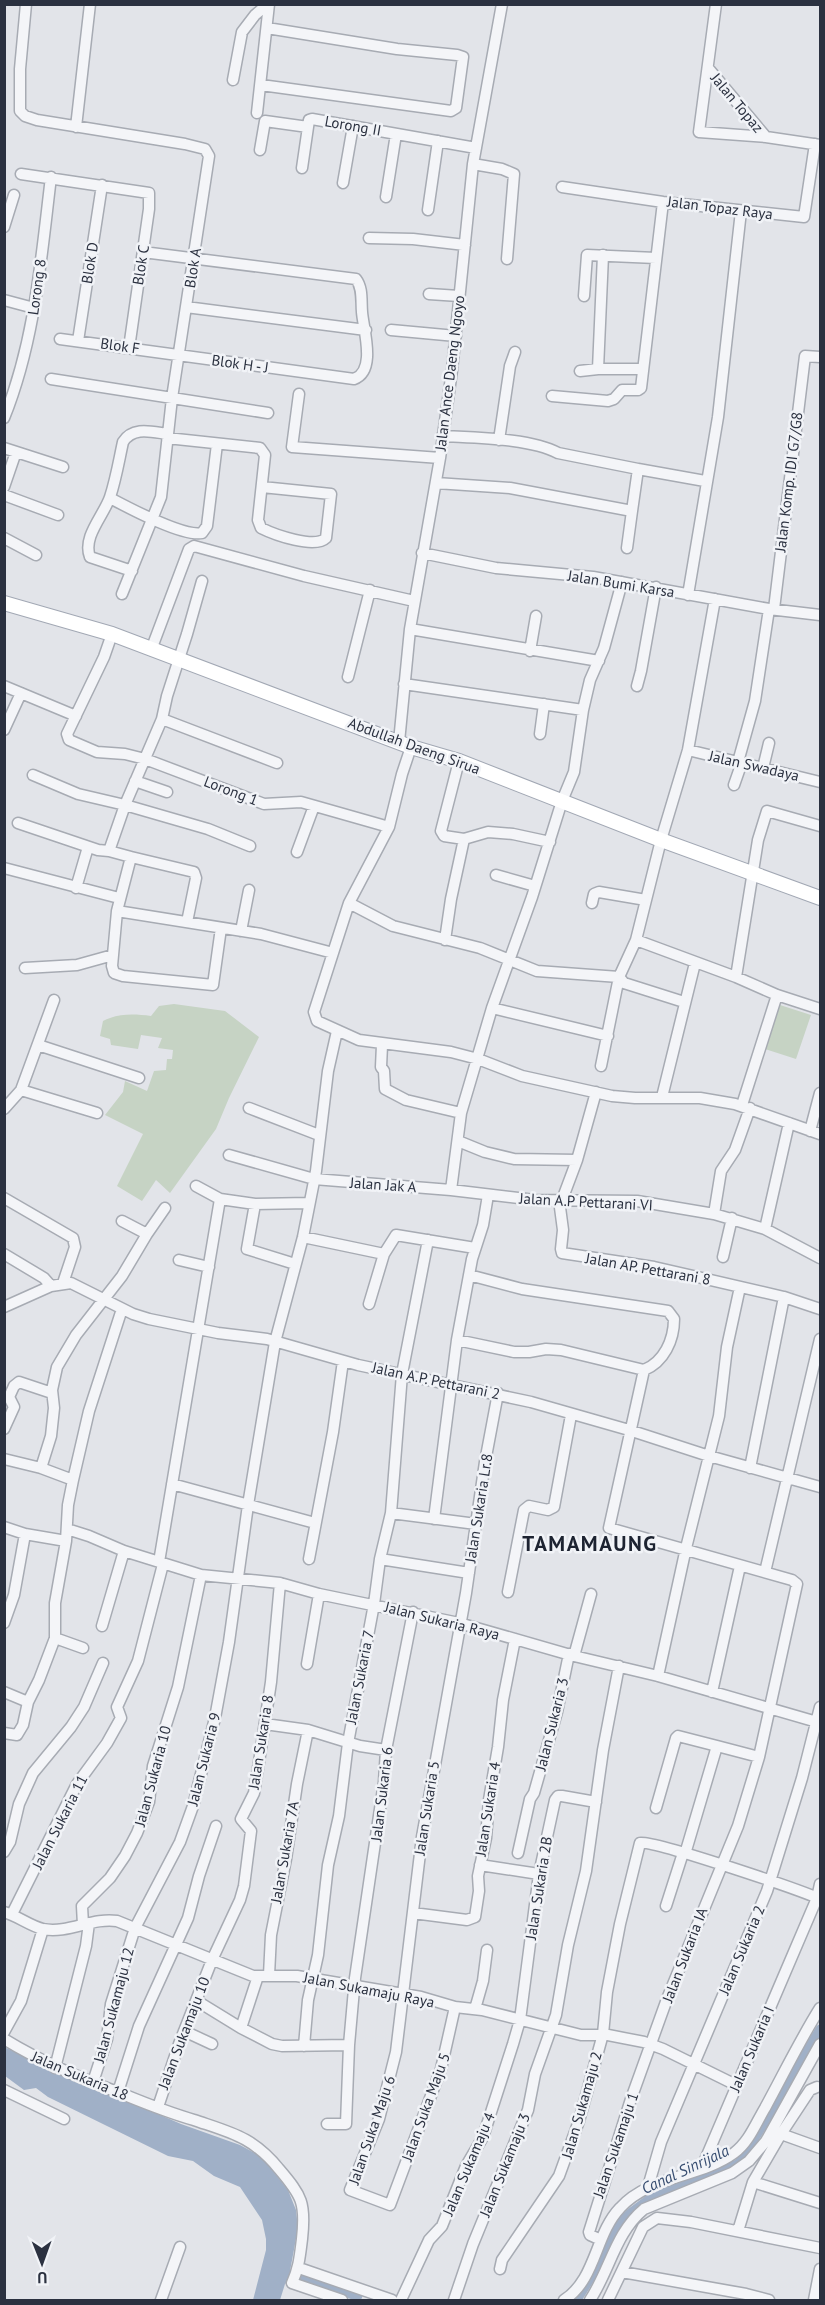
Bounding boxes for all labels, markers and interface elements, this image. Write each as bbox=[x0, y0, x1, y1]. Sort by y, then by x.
street label: Jalan Topaz bbox=[706, 68, 768, 136]
street label: Lorong II bbox=[323, 111, 383, 140]
street label: Jalan Topaz Raya bbox=[665, 191, 774, 223]
street label: Blok D bbox=[77, 241, 102, 285]
street label: Blok C bbox=[128, 243, 153, 286]
street label: Blok A bbox=[180, 246, 205, 289]
street label: Lorong 8 bbox=[23, 258, 50, 316]
street label: Jalan Ance Daeng Ngoyo bbox=[430, 294, 468, 453]
street label: Blok F bbox=[99, 333, 141, 358]
street label: Blok H - J bbox=[210, 350, 270, 377]
street label: Jalan Komp. IDI G7/G8 bbox=[770, 411, 807, 554]
street label: Jalan Bumi Karsa bbox=[565, 566, 676, 601]
street label: Abdullah Daeng Sirua bbox=[346, 713, 483, 778]
street label: Jalan Swadaya bbox=[706, 746, 801, 785]
street label: Lorong 1 bbox=[201, 772, 261, 810]
street label: Jalan Jak A bbox=[348, 1173, 417, 1196]
street label: Jalan A.P Pettarani VI bbox=[518, 1188, 653, 1214]
street label: Jalan AP. Pettarani 8 bbox=[583, 1248, 712, 1289]
street label: Jalan A.P. Pettarani 2 bbox=[369, 1357, 502, 1403]
street label: Jalan Sukaria Lr.8 bbox=[460, 1452, 497, 1565]
district label: TAMAMAUNG bbox=[522, 1530, 658, 1557]
street label: Jalan Sukaria Raya bbox=[382, 1597, 502, 1644]
street label: Jalan Sukaria 7 bbox=[341, 1628, 378, 1726]
street label: Jalan Sukaria 3 bbox=[531, 1675, 572, 1773]
street label: Jalan Sukaria 8 bbox=[244, 1693, 277, 1791]
street label: Jalan Sukaria 9 bbox=[183, 1710, 224, 1808]
street label: Jalan Sukaria 10 bbox=[130, 1723, 175, 1829]
street label: Jalan Sukaria 6 bbox=[366, 1746, 397, 1843]
street label: Jalan Sukaria 5 bbox=[410, 1759, 443, 1857]
street label: Jalan Sukaria 4 bbox=[471, 1760, 504, 1858]
street label: Jalan Sukaria 11 bbox=[27, 1771, 91, 1873]
street label: Jalan Sukaria 7A bbox=[266, 1799, 303, 1905]
street label: Jalan Sukaria 2B bbox=[521, 1835, 556, 1942]
street label: Jalan Sukaria 2 bbox=[714, 1902, 769, 1998]
street label: Jalan Sukaria IA bbox=[657, 1904, 711, 2006]
street label: Jalan Sukamaju 12 bbox=[89, 1945, 138, 2066]
street label: Jalan Sukamaju Raya bbox=[301, 1967, 436, 2012]
street label: Jalan Sukamaju 10 bbox=[153, 1974, 214, 2093]
street label: Jalan Sukaria I bbox=[725, 2003, 778, 2096]
street label: Jalan Sukaria 18 bbox=[28, 2046, 132, 2104]
street label: Jalan Sukamaju 2 bbox=[557, 2049, 606, 2162]
street label: Jalan Suka Maju 5 bbox=[397, 2050, 454, 2165]
street label: Jalan Suka Maju 6 bbox=[344, 2073, 399, 2188]
street label: Jalan Sukamaju 1 bbox=[588, 2090, 642, 2201]
street label: Jalan Sukamaju 4 bbox=[438, 2109, 499, 2219]
street label: Jalan Sukamaju 3 bbox=[475, 2110, 534, 2220]
water label: Canal Sinrijala bbox=[638, 2140, 732, 2198]
north arrow bbox=[12, 2233, 72, 2293]
text: U bbox=[37, 2268, 47, 2288]

